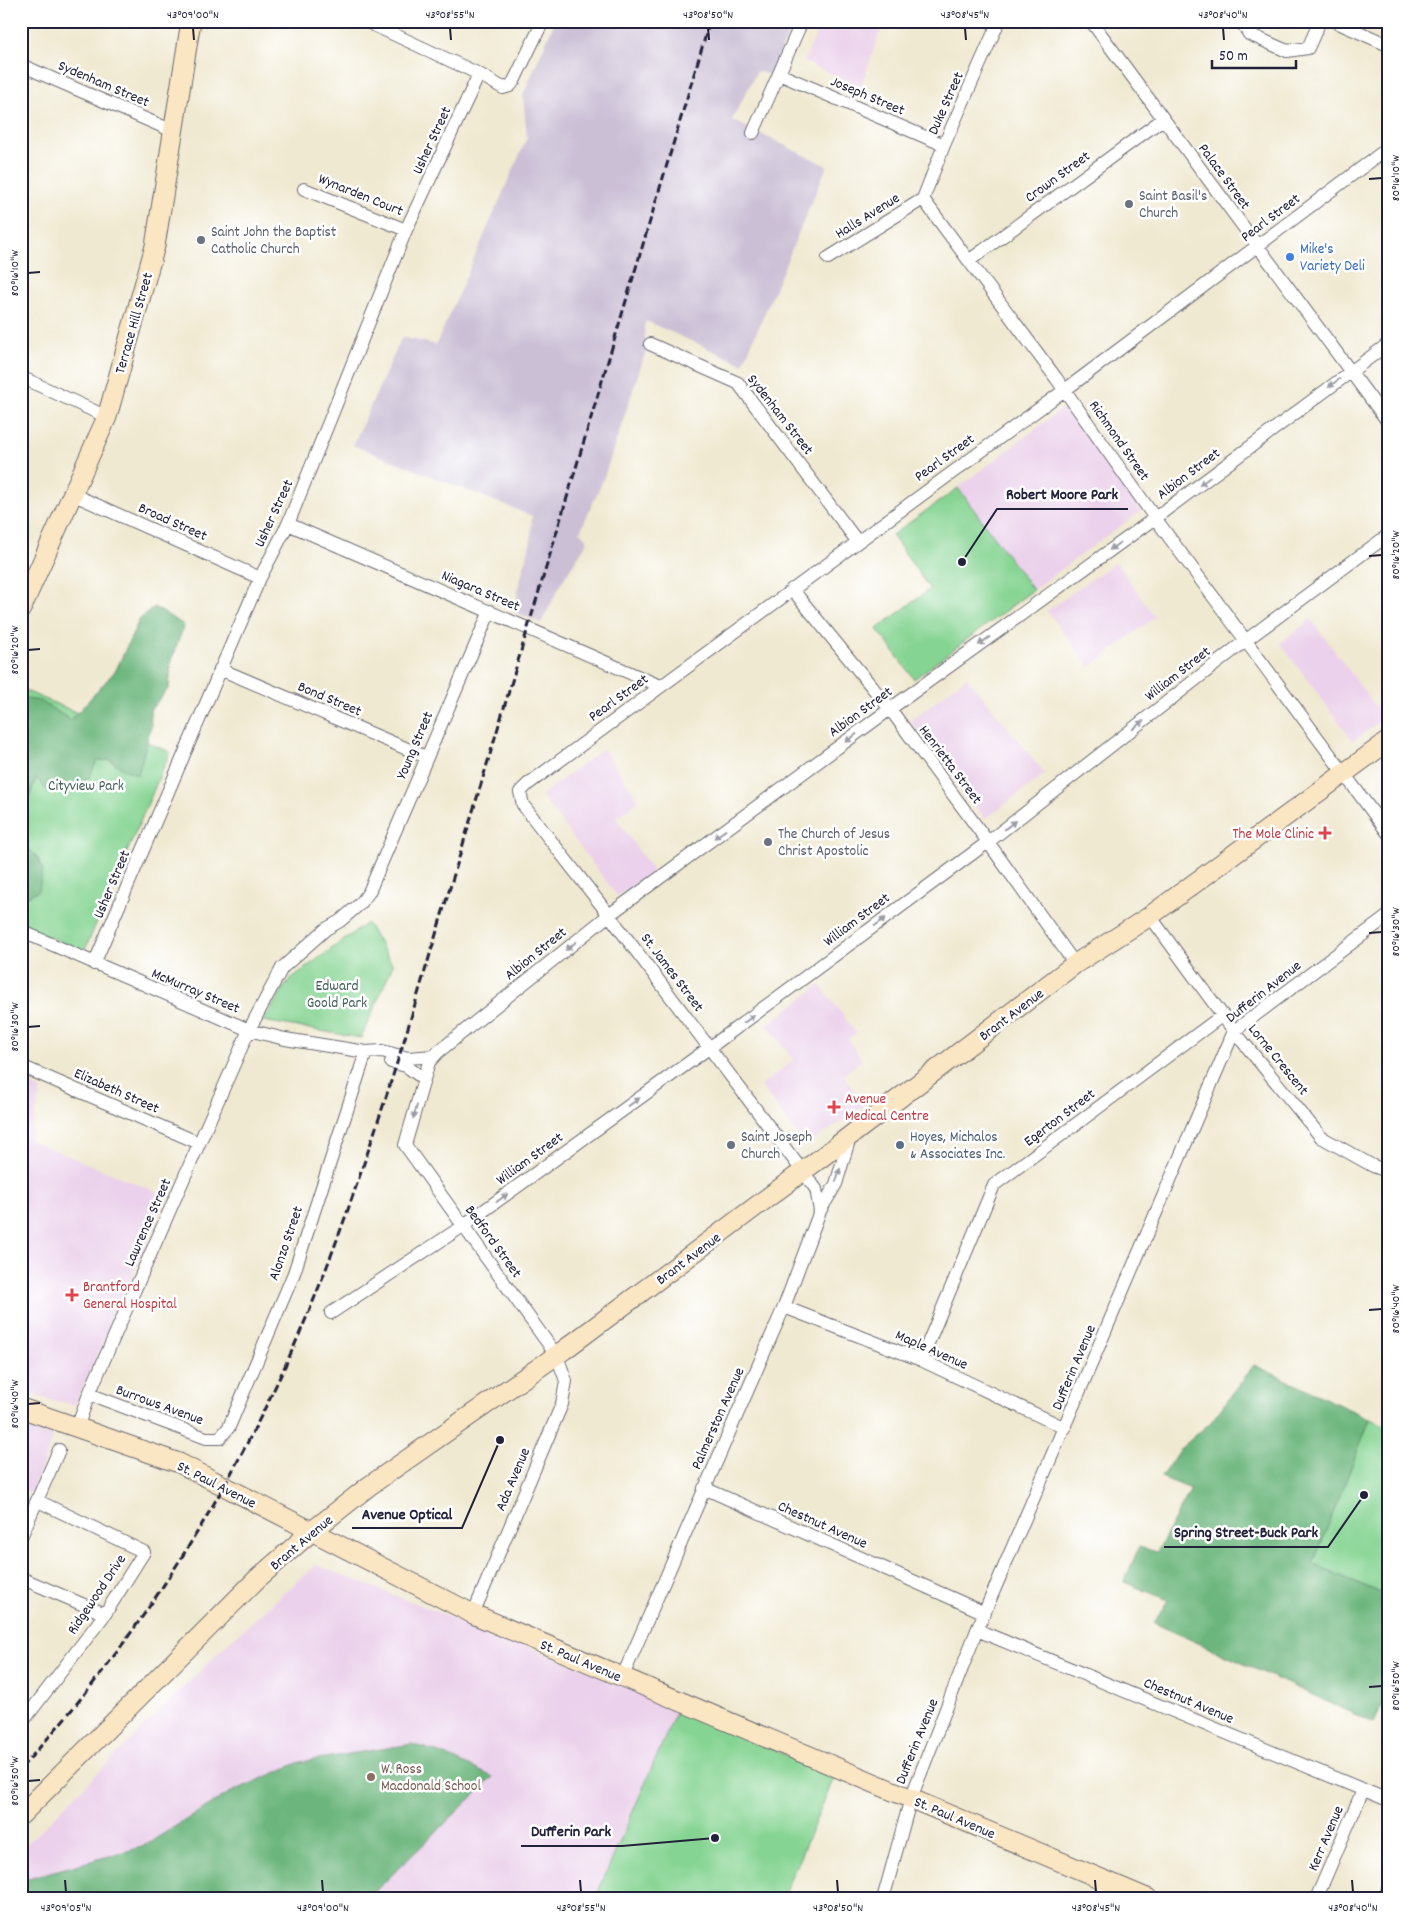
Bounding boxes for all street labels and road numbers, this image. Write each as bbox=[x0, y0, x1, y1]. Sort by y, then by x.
street label: Sydenham Street bbox=[54, 56, 153, 114]
street label: Duke Street bbox=[923, 68, 971, 139]
street label: Joseph Street bbox=[827, 71, 908, 123]
street label: Usher Street bbox=[408, 103, 458, 178]
street label: Palace Street bbox=[1192, 140, 1255, 215]
street label: Crown Street bbox=[1021, 146, 1096, 209]
street label: Wynarden Court bbox=[314, 169, 406, 223]
street label: Halls Avenue bbox=[831, 188, 905, 245]
street label: Pearl Street bbox=[1237, 189, 1306, 248]
street label: Terrace Hill Street bbox=[110, 270, 160, 377]
street label: Sydenham Street bbox=[741, 370, 818, 461]
street label: Richmond Street bbox=[1082, 396, 1155, 486]
street label: Pearl Street bbox=[911, 429, 980, 488]
street label: Albion Street bbox=[1153, 443, 1226, 506]
street label: Usher Street bbox=[250, 476, 300, 551]
street label: Broad Street bbox=[134, 498, 211, 548]
street label: Niagara Street bbox=[438, 565, 523, 618]
street label: William Street bbox=[1141, 641, 1216, 707]
street label: Pearl Street bbox=[585, 669, 654, 728]
street label: Bond Street bbox=[294, 677, 365, 723]
street label: Albion Street bbox=[825, 682, 898, 743]
street label: Young Street bbox=[392, 708, 440, 783]
street label: Henrietta Street bbox=[912, 721, 987, 810]
street label: Usher Street bbox=[89, 847, 137, 922]
street label: William Street bbox=[819, 888, 896, 953]
street label: Albion Street bbox=[500, 922, 572, 987]
street label: St. James Street bbox=[634, 929, 709, 1018]
street label: Dufferin Avenue bbox=[1222, 956, 1307, 1029]
street label: McMurray Street bbox=[148, 963, 243, 1021]
street label: Brant Avenue bbox=[975, 984, 1050, 1047]
street label: Lorne Crescent bbox=[1242, 1020, 1313, 1101]
street label: Elizabeth Street bbox=[70, 1063, 163, 1121]
street label: Egerton Street bbox=[1020, 1084, 1101, 1153]
street label: William Street bbox=[492, 1127, 569, 1192]
street label: Lawrence Street bbox=[120, 1175, 178, 1270]
street label: Bedford Street bbox=[458, 1201, 527, 1283]
street label: Alonzo Street bbox=[264, 1203, 310, 1284]
street label: Brant Avenue bbox=[652, 1228, 727, 1291]
street label: Dufferin Avenue bbox=[1047, 1321, 1103, 1414]
street label: Maple Avenue bbox=[891, 1325, 971, 1377]
street label: Palmerston Avenue bbox=[686, 1364, 751, 1473]
street label: Burrows Avenue bbox=[112, 1380, 207, 1432]
street label: Ada Avenue bbox=[491, 1444, 537, 1515]
street label: St. Paul Avenue bbox=[173, 1456, 260, 1515]
street label: Chestnut Avenue bbox=[774, 1496, 871, 1556]
street label: Brant Avenue bbox=[266, 1510, 339, 1577]
street label: Ridgewood Drive bbox=[63, 1550, 133, 1640]
street label: St. Paul Avenue bbox=[536, 1635, 625, 1689]
street label: Chestnut Avenue bbox=[1140, 1673, 1237, 1731]
street label: Dufferin Avenue bbox=[891, 1695, 945, 1788]
street label: St. Paul Avenue bbox=[910, 1792, 999, 1846]
street label: Kerr Avenue bbox=[1303, 1802, 1351, 1875]

